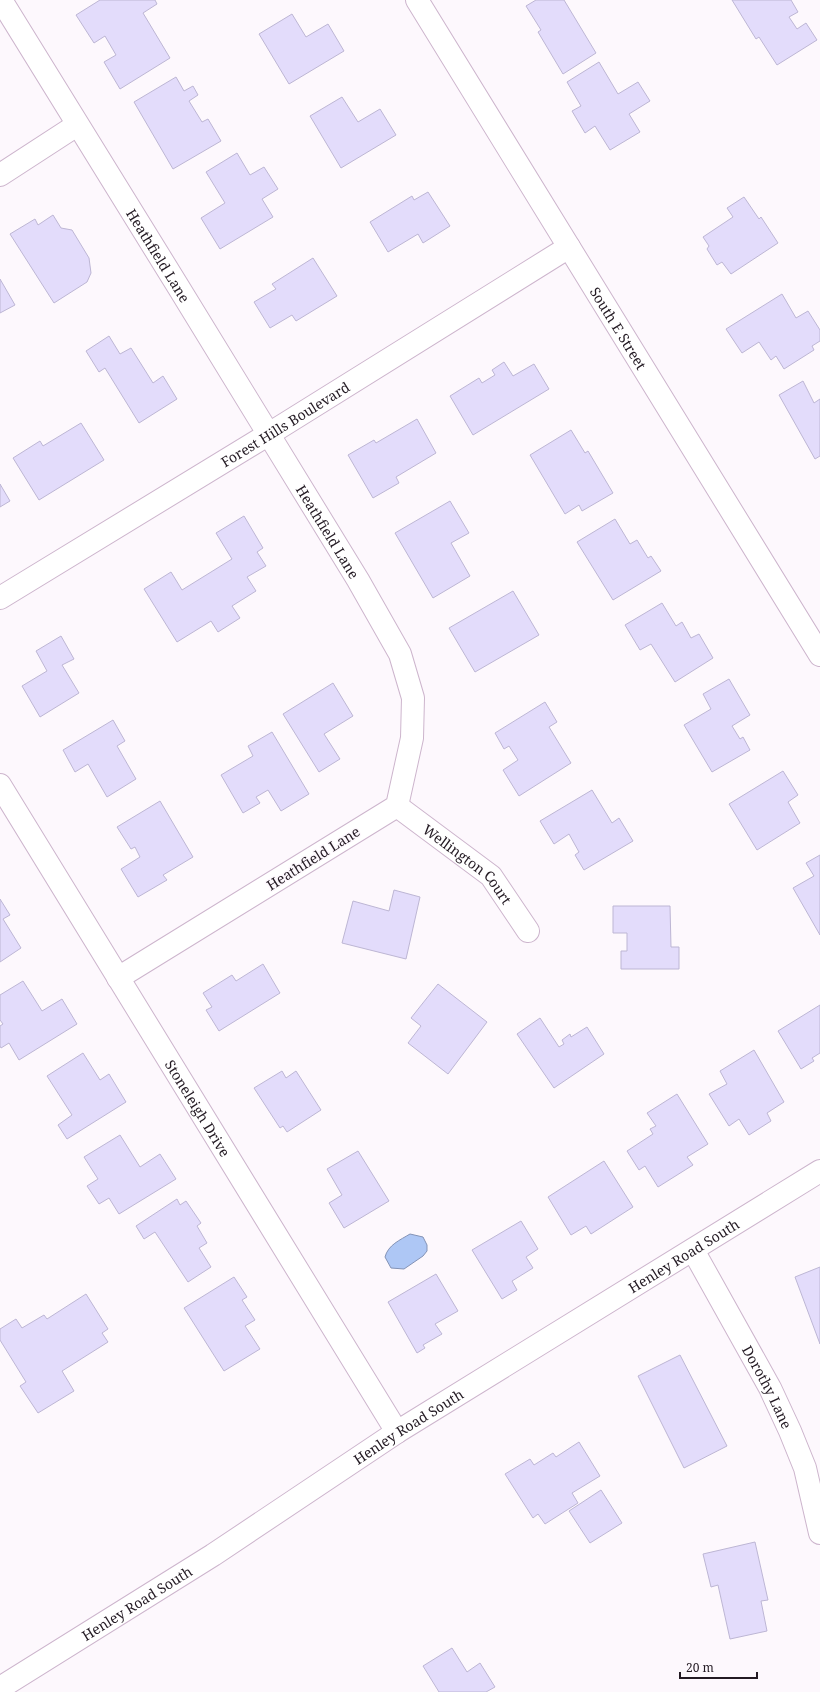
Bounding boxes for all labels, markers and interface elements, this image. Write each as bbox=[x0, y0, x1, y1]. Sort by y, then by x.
street label: Heathfield Lane bbox=[123, 205, 195, 306]
street label: South E Street bbox=[586, 283, 651, 373]
street label: Forest Hills Boulevard bbox=[217, 377, 353, 471]
street label: Heathfield Lane bbox=[292, 481, 364, 582]
street label: Wellington Court bbox=[419, 819, 517, 908]
street label: Heathfield Lane bbox=[263, 822, 363, 894]
street label: Stoneleigh Drive bbox=[161, 1056, 235, 1160]
street label: Henley Road South bbox=[624, 1214, 742, 1297]
street label: Dorothy Lane bbox=[738, 1342, 797, 1432]
street label: Henley Road South bbox=[349, 1384, 467, 1468]
street label: Henley Road South bbox=[78, 1561, 195, 1644]
scale bar bbox=[680, 1654, 757, 1680]
text: 20 m bbox=[686, 1659, 714, 1676]

